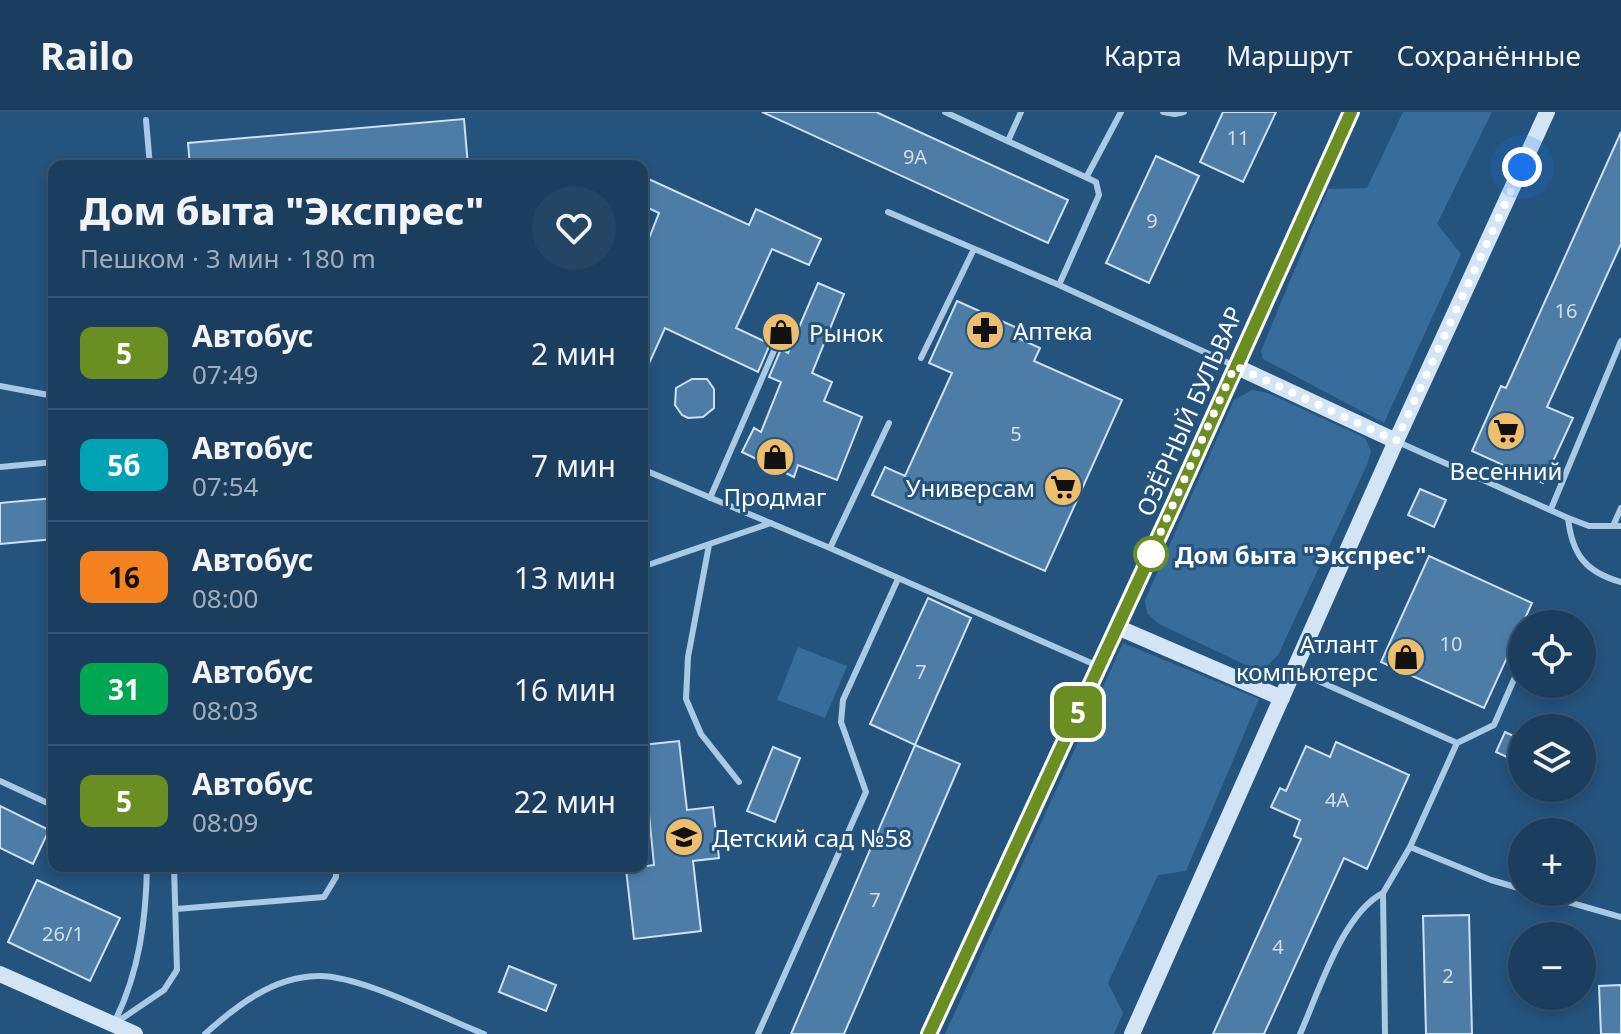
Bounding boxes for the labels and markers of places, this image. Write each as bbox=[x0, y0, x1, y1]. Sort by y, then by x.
pharmacy icon: Аптека bbox=[964, 309, 1006, 351]
shop icon: Рынок bbox=[760, 311, 802, 353]
place label: Аптека bbox=[1013, 314, 1093, 347]
place label: Рынок bbox=[809, 316, 884, 349]
supermarket icon: Весенний bbox=[1485, 410, 1527, 452]
shop icon: Продмаг bbox=[754, 436, 796, 478]
place label: Весенний bbox=[1450, 454, 1562, 487]
supermarket icon: Универсам bbox=[1042, 466, 1084, 508]
place label: Универсам bbox=[906, 471, 1035, 504]
place label: Продмаг bbox=[723, 480, 827, 513]
marker: Дом быта "Экспрес" bbox=[1134, 537, 1168, 571]
place label: Дом быта "Экспрес" bbox=[1175, 538, 1427, 571]
place label: Атлант компьютерс bbox=[1236, 627, 1378, 688]
shop icon: Атлант компьютерс bbox=[1385, 636, 1427, 678]
school or university icon: Детский сад №58 bbox=[663, 816, 705, 858]
place label: Детский сад №58 bbox=[712, 821, 912, 854]

